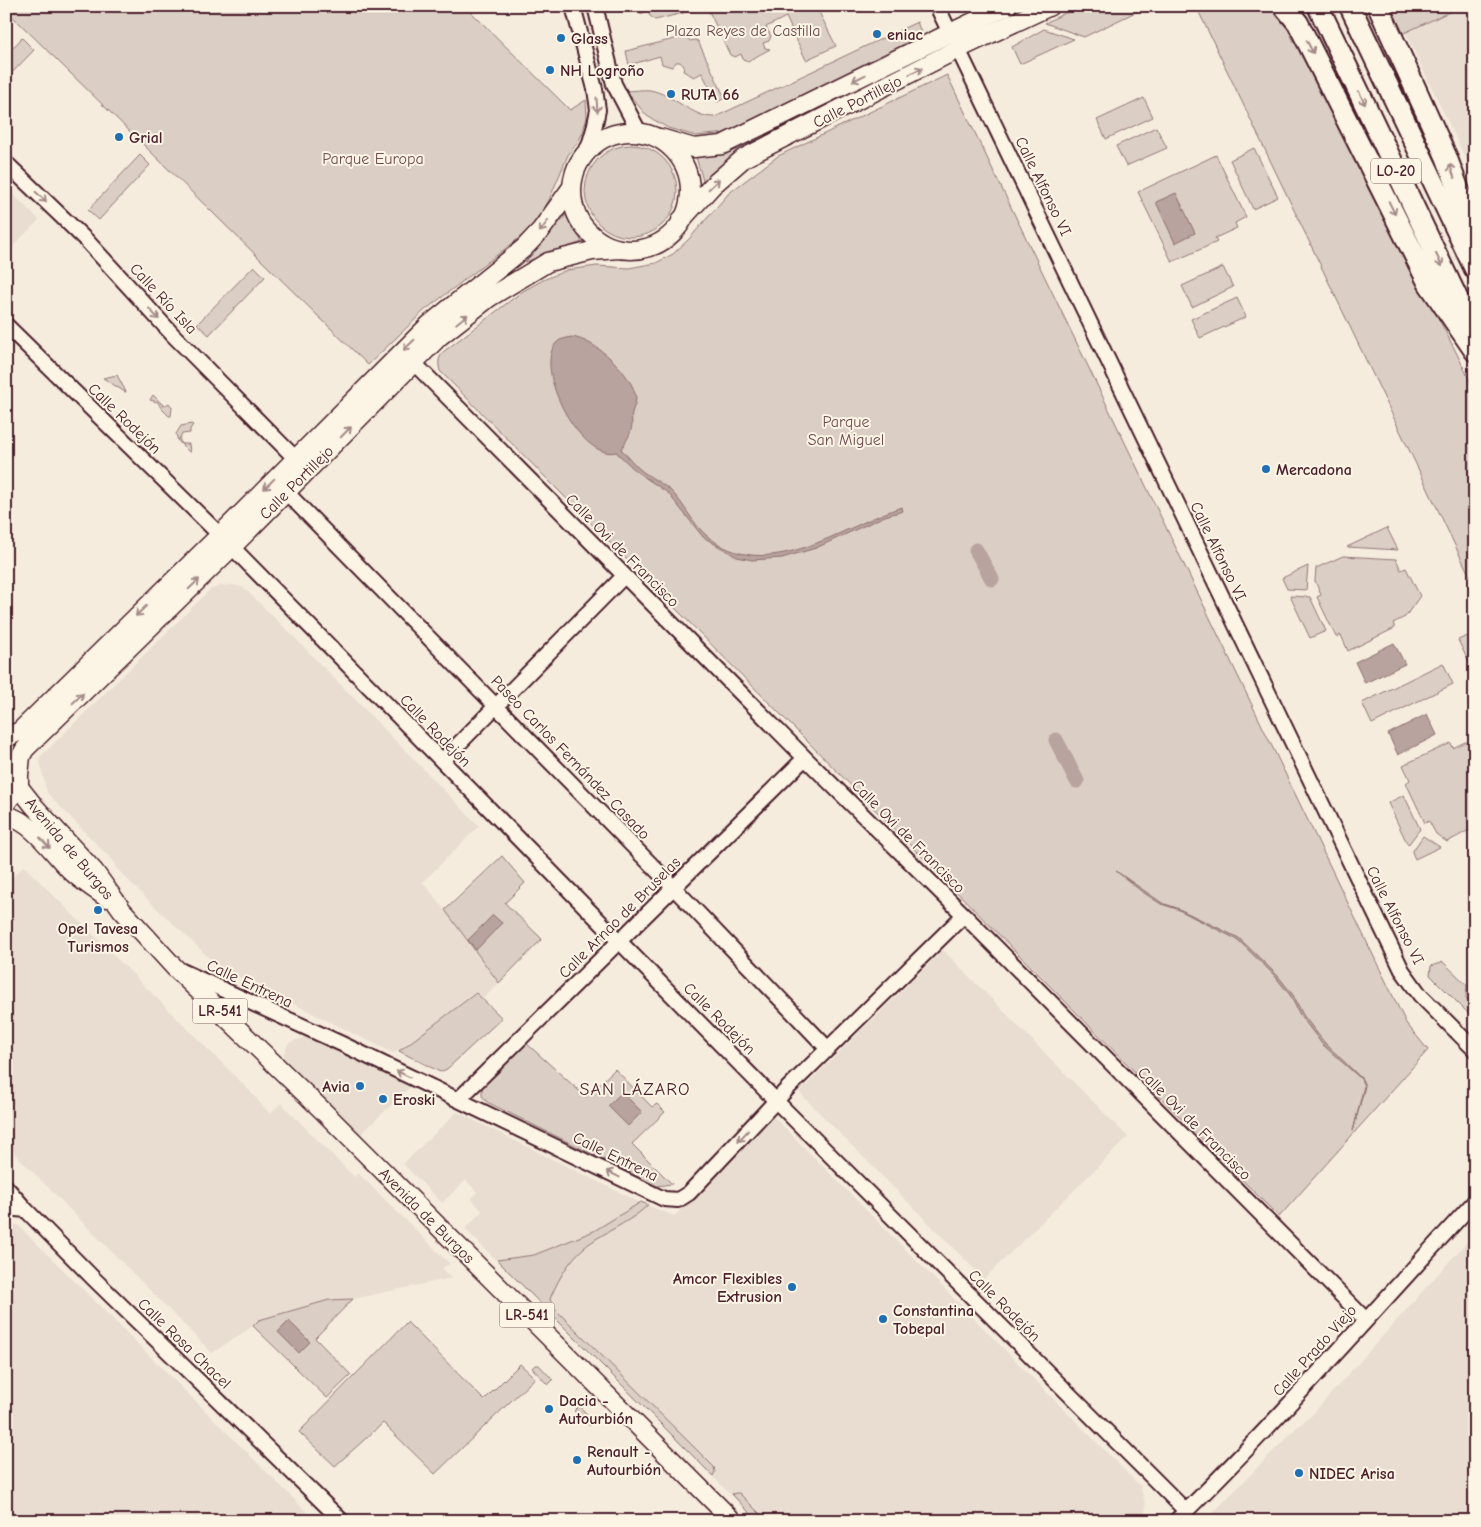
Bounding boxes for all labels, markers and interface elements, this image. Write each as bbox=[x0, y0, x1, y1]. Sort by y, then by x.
park label: Plaza Reyes de Castilla bbox=[665, 22, 821, 40]
place label: eniac bbox=[887, 26, 924, 44]
marker: eniac bbox=[871, 28, 883, 40]
place label: Glass bbox=[571, 30, 608, 48]
marker: Glass bbox=[555, 32, 567, 44]
one-way arrow bbox=[1305, 40, 1315, 55]
place label: NH Logroño bbox=[560, 62, 644, 80]
marker: NH Logroño bbox=[544, 64, 556, 76]
one-way arrow bbox=[908, 66, 923, 75]
street label: Calle Portillejo bbox=[810, 72, 905, 132]
one-way arrow bbox=[852, 73, 867, 83]
place label: RUTA 66 bbox=[681, 86, 739, 104]
marker: RUTA 66 bbox=[665, 88, 677, 100]
one-way arrow bbox=[1357, 90, 1367, 105]
one-way arrow bbox=[592, 96, 601, 112]
place label: Grial bbox=[129, 129, 163, 147]
marker: Grial bbox=[113, 131, 125, 143]
street label: Calle Alfonso VI bbox=[1011, 134, 1075, 239]
park label: Parque Europa bbox=[322, 150, 424, 168]
road number: LO-20 bbox=[1371, 158, 1421, 184]
one-way arrow bbox=[1447, 164, 1456, 179]
one-way arrow bbox=[708, 178, 720, 190]
one-way arrow bbox=[35, 191, 47, 203]
one-way arrow bbox=[1387, 200, 1397, 215]
one-way arrow bbox=[538, 219, 549, 232]
one-way arrow bbox=[1435, 252, 1444, 267]
street label: Calle Río Isla bbox=[126, 260, 201, 338]
one-way arrow bbox=[148, 307, 160, 320]
one-way arrow bbox=[455, 313, 468, 324]
one-way arrow bbox=[402, 339, 415, 351]
street label: Calle Rodejón bbox=[84, 380, 164, 458]
park label: Parque San Miguel bbox=[808, 413, 884, 449]
one-way arrow bbox=[339, 426, 352, 438]
street label: Calle Portillejo bbox=[256, 442, 337, 523]
place label: Mercadona bbox=[1276, 461, 1352, 479]
marker: Mercadona bbox=[1260, 463, 1272, 475]
one-way arrow bbox=[263, 478, 275, 491]
street label: Calle Ovi de Francisco bbox=[562, 490, 683, 611]
street label: Calle Alfonso VI bbox=[1186, 499, 1250, 604]
one-way arrow bbox=[187, 578, 200, 590]
one-way arrow bbox=[135, 605, 147, 618]
street label: Paseo Carlos Fernández Casado bbox=[487, 672, 653, 843]
street label: Calle Rodejón bbox=[396, 691, 474, 771]
one-way arrow bbox=[71, 692, 83, 704]
street label: Calle Ovi de Francisco bbox=[848, 776, 969, 897]
street label: Avenida de Burgos bbox=[21, 794, 117, 904]
one-way arrow bbox=[39, 836, 51, 849]
street label: Calle Arnao de Bruselas bbox=[555, 853, 684, 982]
street label: Calle Alfonso VI bbox=[1363, 863, 1428, 968]
marker: Opel Tavesa Turismos bbox=[92, 904, 104, 916]
place label: Opel Tavesa Turismos bbox=[58, 920, 138, 956]
street label: Calle Entrena bbox=[204, 956, 295, 1012]
street label: Calle Rodejón bbox=[680, 979, 759, 1058]
road number: LR-541 bbox=[192, 998, 248, 1024]
street label: Calle Ovi de Francisco bbox=[1134, 1063, 1255, 1184]
one-way arrow bbox=[396, 1069, 411, 1078]
place label: Avia bbox=[322, 1078, 350, 1096]
district label: SAN LÁZARO bbox=[580, 1078, 690, 1100]
marker: Avia bbox=[354, 1080, 366, 1092]
place label: Eroski bbox=[393, 1091, 435, 1109]
marker: Eroski bbox=[377, 1093, 389, 1105]
street label: Calle Entrena bbox=[570, 1128, 661, 1185]
one-way arrow bbox=[737, 1130, 749, 1142]
street label: Avenida de Burgos bbox=[375, 1164, 478, 1267]
one-way arrow bbox=[605, 1169, 620, 1179]
street label: Calle Rodejón bbox=[965, 1266, 1044, 1345]
place label: Amcor Flexibles Extrusion bbox=[673, 1270, 782, 1306]
marker: Amcor Flexibles Extrusion bbox=[786, 1281, 798, 1293]
street label: Calle Rosa Chacel bbox=[134, 1295, 235, 1393]
street label: Calle Prado Viejo bbox=[1269, 1301, 1360, 1400]
road number: LR-541 bbox=[500, 1302, 554, 1328]
place label: Constantina Tobepal bbox=[893, 1302, 974, 1338]
marker: Constantina Tobepal bbox=[877, 1313, 889, 1325]
place label: Dacia - Autourbión bbox=[559, 1392, 633, 1428]
marker: Dacia - Autourbión bbox=[543, 1403, 555, 1415]
place label: Renault - Autourbión bbox=[587, 1443, 661, 1479]
marker: Renault - Autourbión bbox=[571, 1454, 583, 1466]
place label: NIDEC Arisa bbox=[1309, 1465, 1395, 1483]
marker: NIDEC Arisa bbox=[1293, 1467, 1305, 1479]

